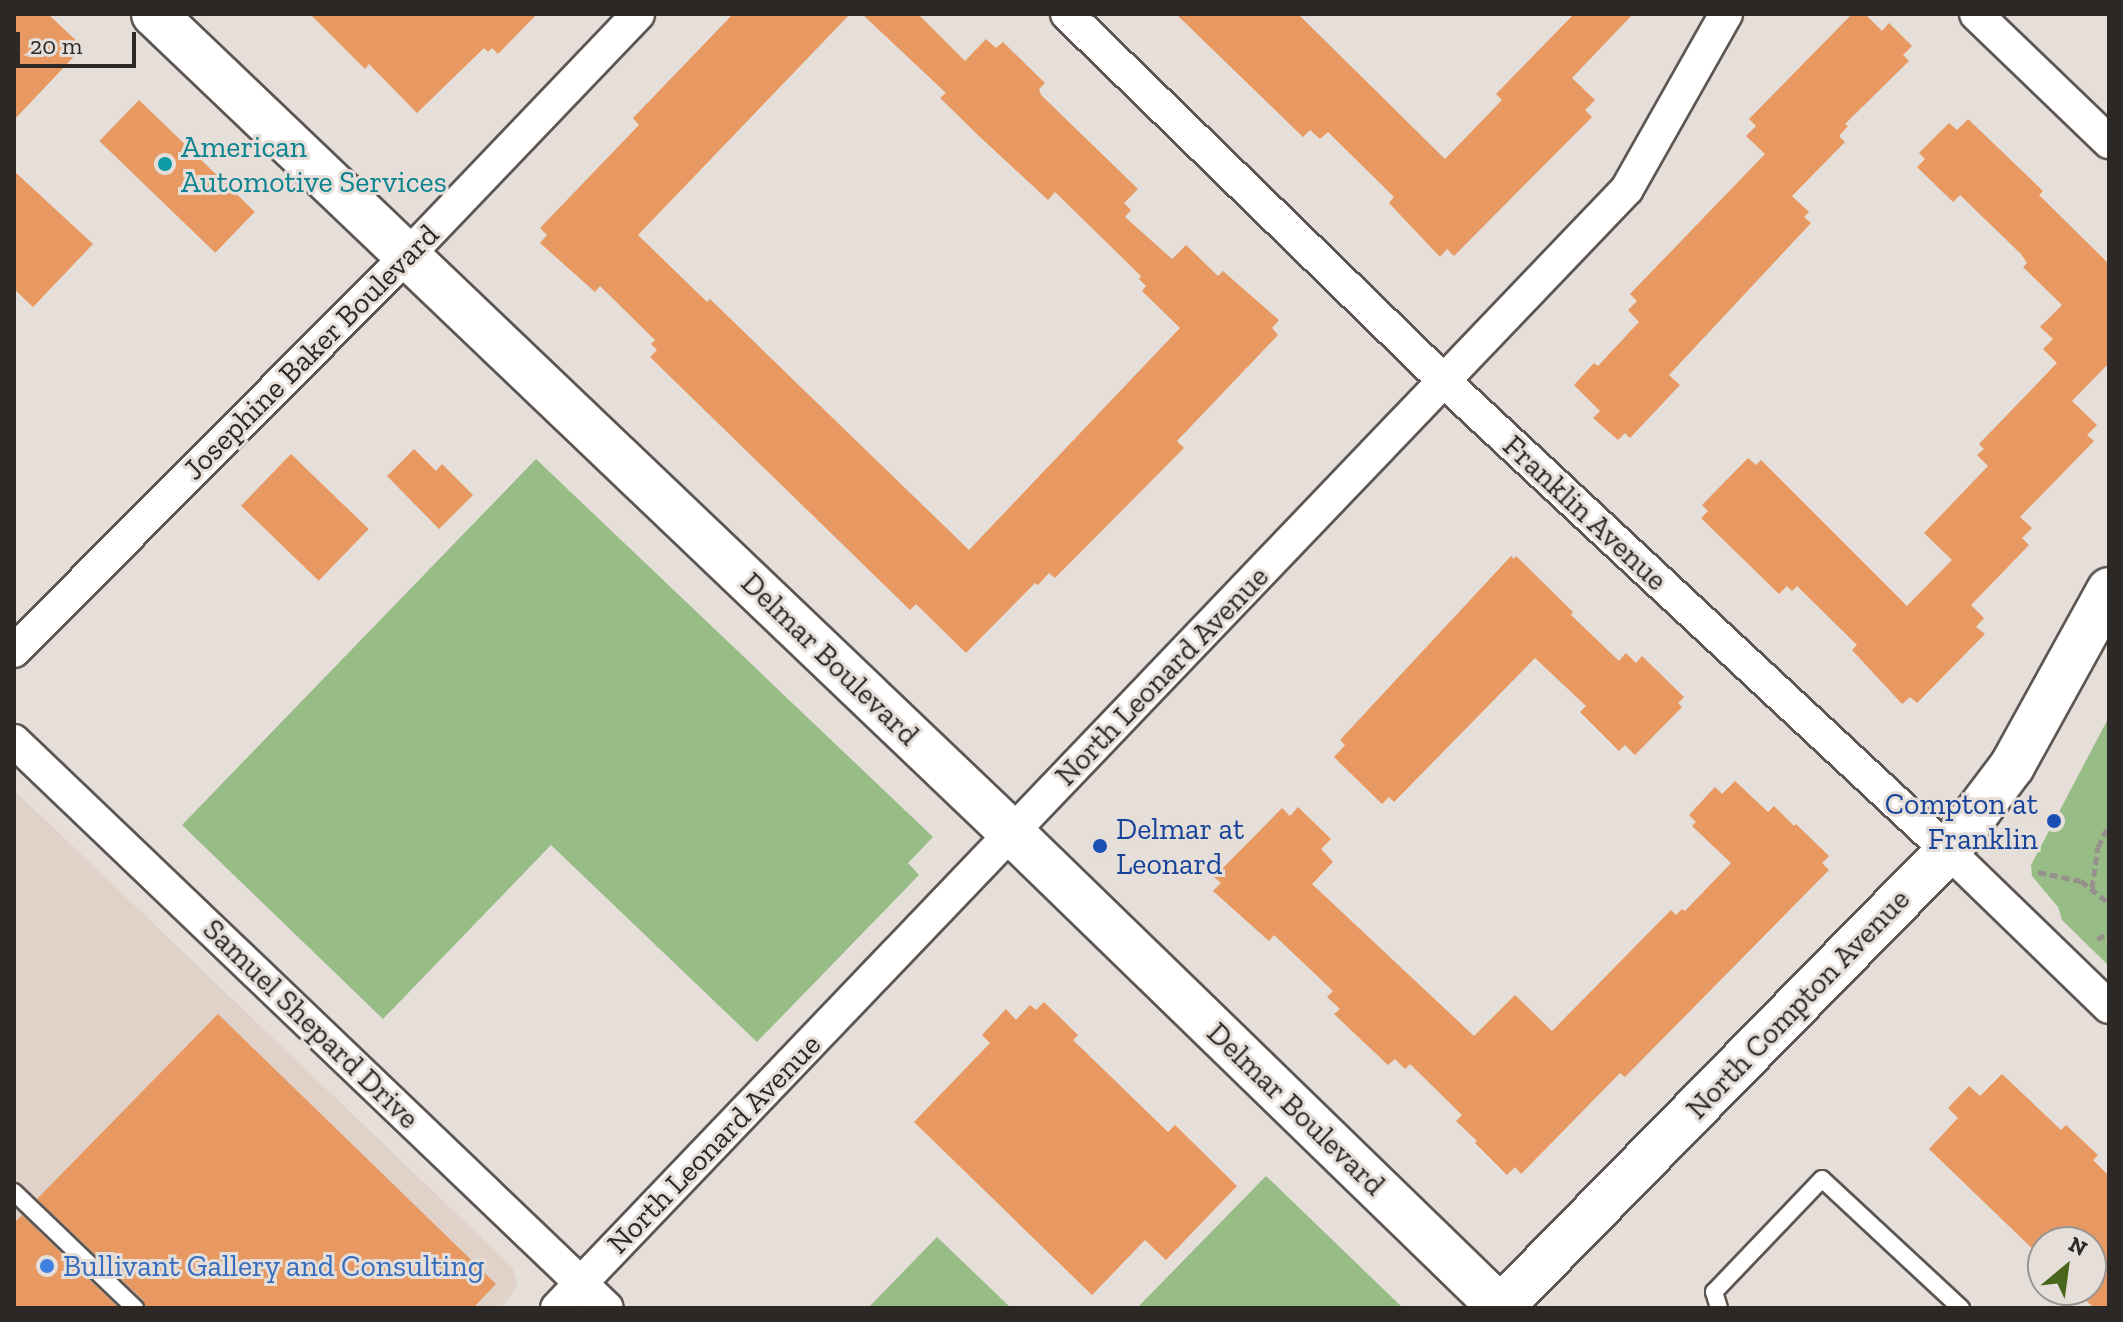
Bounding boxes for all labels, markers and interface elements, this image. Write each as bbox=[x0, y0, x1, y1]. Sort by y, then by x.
scale bar bbox=[20, 16, 140, 66]
text: 20 m bbox=[30, 31, 82, 60]
place label: American Automotive Services bbox=[181, 129, 447, 200]
marker: American Automotive Services bbox=[156, 155, 174, 173]
street label: Josephine Baker Boulevard bbox=[175, 216, 447, 488]
street label: Franklin Avenue bbox=[1495, 428, 1675, 598]
street label: North Leonard Avenue bbox=[1047, 558, 1277, 794]
street label: Delmar Boulevard bbox=[733, 565, 927, 753]
place label: Compton at Franklin bbox=[1885, 786, 2038, 856]
place label: Delmar at Leonard bbox=[1116, 811, 1245, 882]
marker: Compton at Franklin bbox=[2045, 812, 2063, 830]
marker: Delmar at Leonard bbox=[1091, 837, 1109, 855]
street label: North Compton Avenue bbox=[1678, 881, 1918, 1127]
street label: Samuel Shepard Drive bbox=[195, 912, 427, 1136]
street label: Delmar Boulevard bbox=[1199, 1015, 1393, 1203]
street label: North Leonard Avenue bbox=[599, 1026, 829, 1262]
north arrow bbox=[2027, 1226, 2107, 1306]
text: N bbox=[2064, 1230, 2092, 1262]
place label: Bullivant Gallery and Consulting bbox=[63, 1248, 485, 1284]
marker: Bullivant Gallery and Consulting bbox=[38, 1257, 56, 1275]

